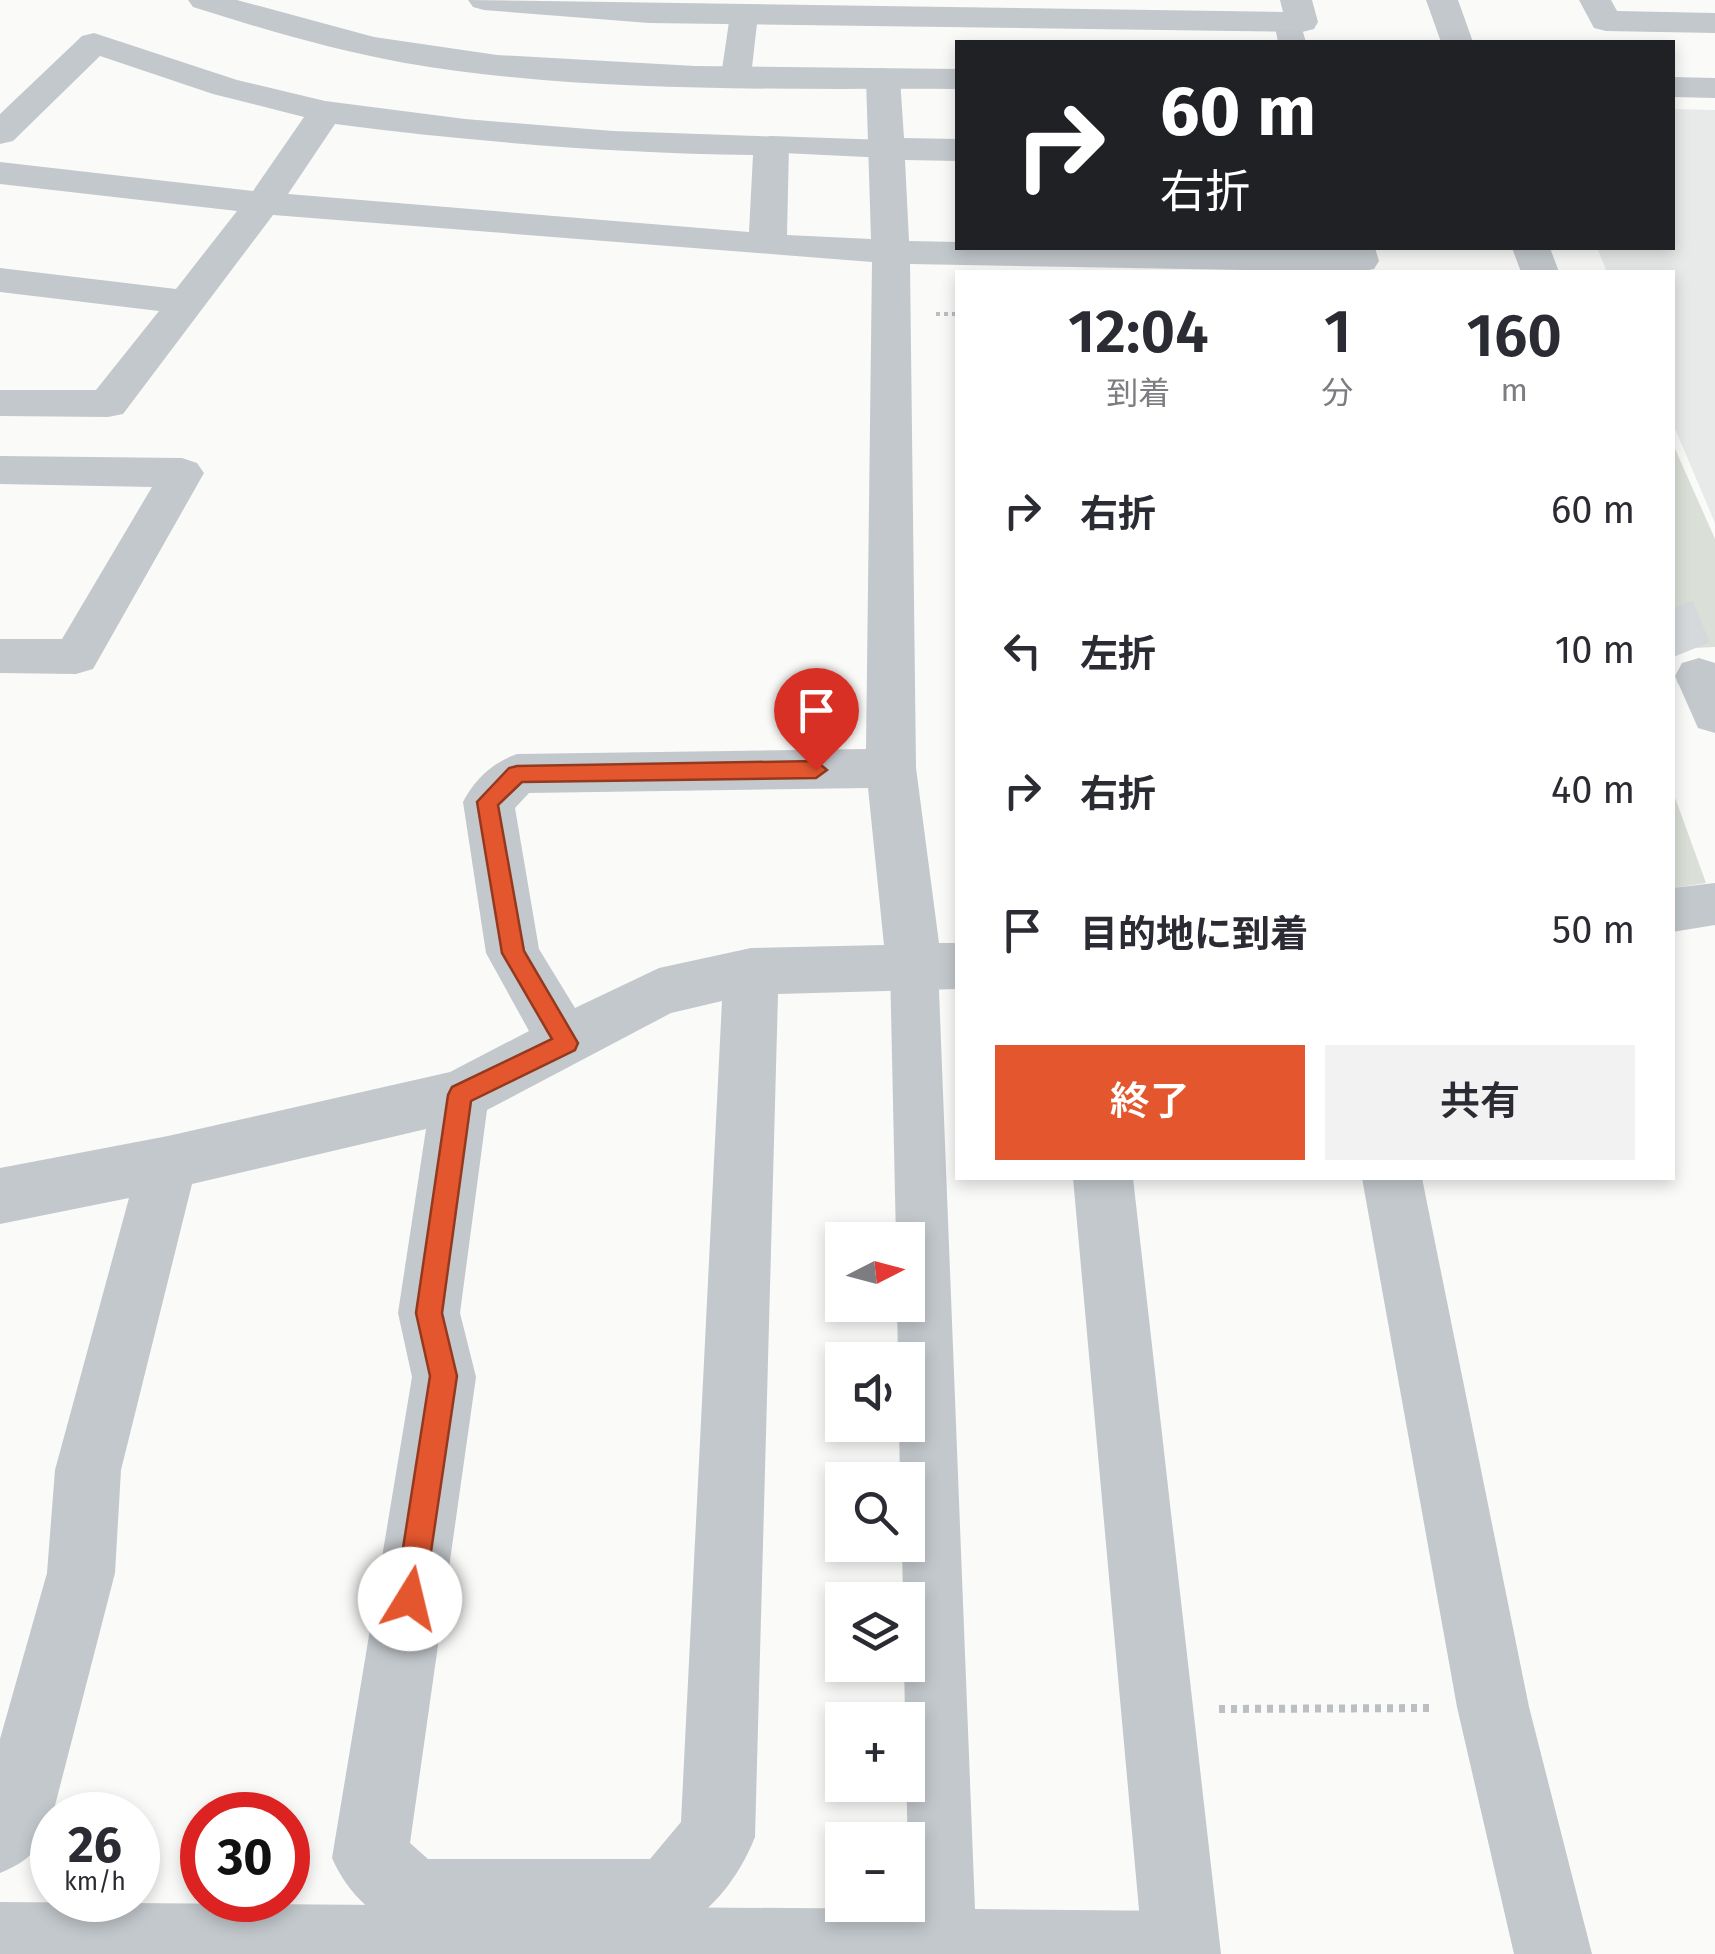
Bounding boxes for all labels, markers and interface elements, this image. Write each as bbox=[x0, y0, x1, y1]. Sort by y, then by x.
text: 60 m bbox=[1160, 70, 1316, 154]
icon: right bbox=[995, 80, 1125, 210]
text: 右折 bbox=[1160, 165, 1250, 219]
text: 12:04 bbox=[1068, 296, 1209, 368]
text: 1 bbox=[1324, 296, 1351, 368]
text: 160 bbox=[1467, 300, 1562, 372]
text: m bbox=[1501, 371, 1528, 409]
text: 到着 bbox=[1106, 374, 1170, 412]
text: 分 bbox=[1322, 374, 1354, 412]
icon: right bbox=[995, 483, 1050, 538]
text: 60 m bbox=[1551, 487, 1635, 533]
text: 右折 bbox=[1080, 491, 1156, 537]
icon: left bbox=[995, 623, 1050, 678]
text: 10 m bbox=[1555, 627, 1635, 673]
text: 左折 bbox=[1080, 631, 1156, 677]
pin bbox=[774, 668, 859, 771]
icon: arrive bbox=[789, 683, 844, 738]
icon: right bbox=[995, 763, 1050, 818]
text: 40 m bbox=[1551, 767, 1635, 813]
text: 右折 bbox=[1080, 771, 1156, 817]
icon: arrive bbox=[995, 903, 1050, 958]
text: 50 m bbox=[1552, 907, 1635, 953]
text: 目的地に到着 bbox=[1080, 911, 1308, 957]
button: 終了 bbox=[995, 1045, 1305, 1160]
button: 共有 bbox=[1325, 1045, 1635, 1160]
north arrow bbox=[825, 1222, 925, 1322]
map controls bbox=[825, 1222, 925, 1922]
button: sound bbox=[825, 1342, 925, 1442]
button: search bbox=[825, 1462, 925, 1562]
position arrow bbox=[358, 1547, 462, 1651]
button: layers bbox=[825, 1582, 925, 1682]
button: + bbox=[825, 1702, 925, 1802]
speed limit sign: 30 bbox=[180, 1792, 310, 1922]
text: 26 bbox=[68, 1815, 122, 1875]
button: − bbox=[825, 1822, 925, 1922]
text: km/h bbox=[64, 1867, 126, 1897]

